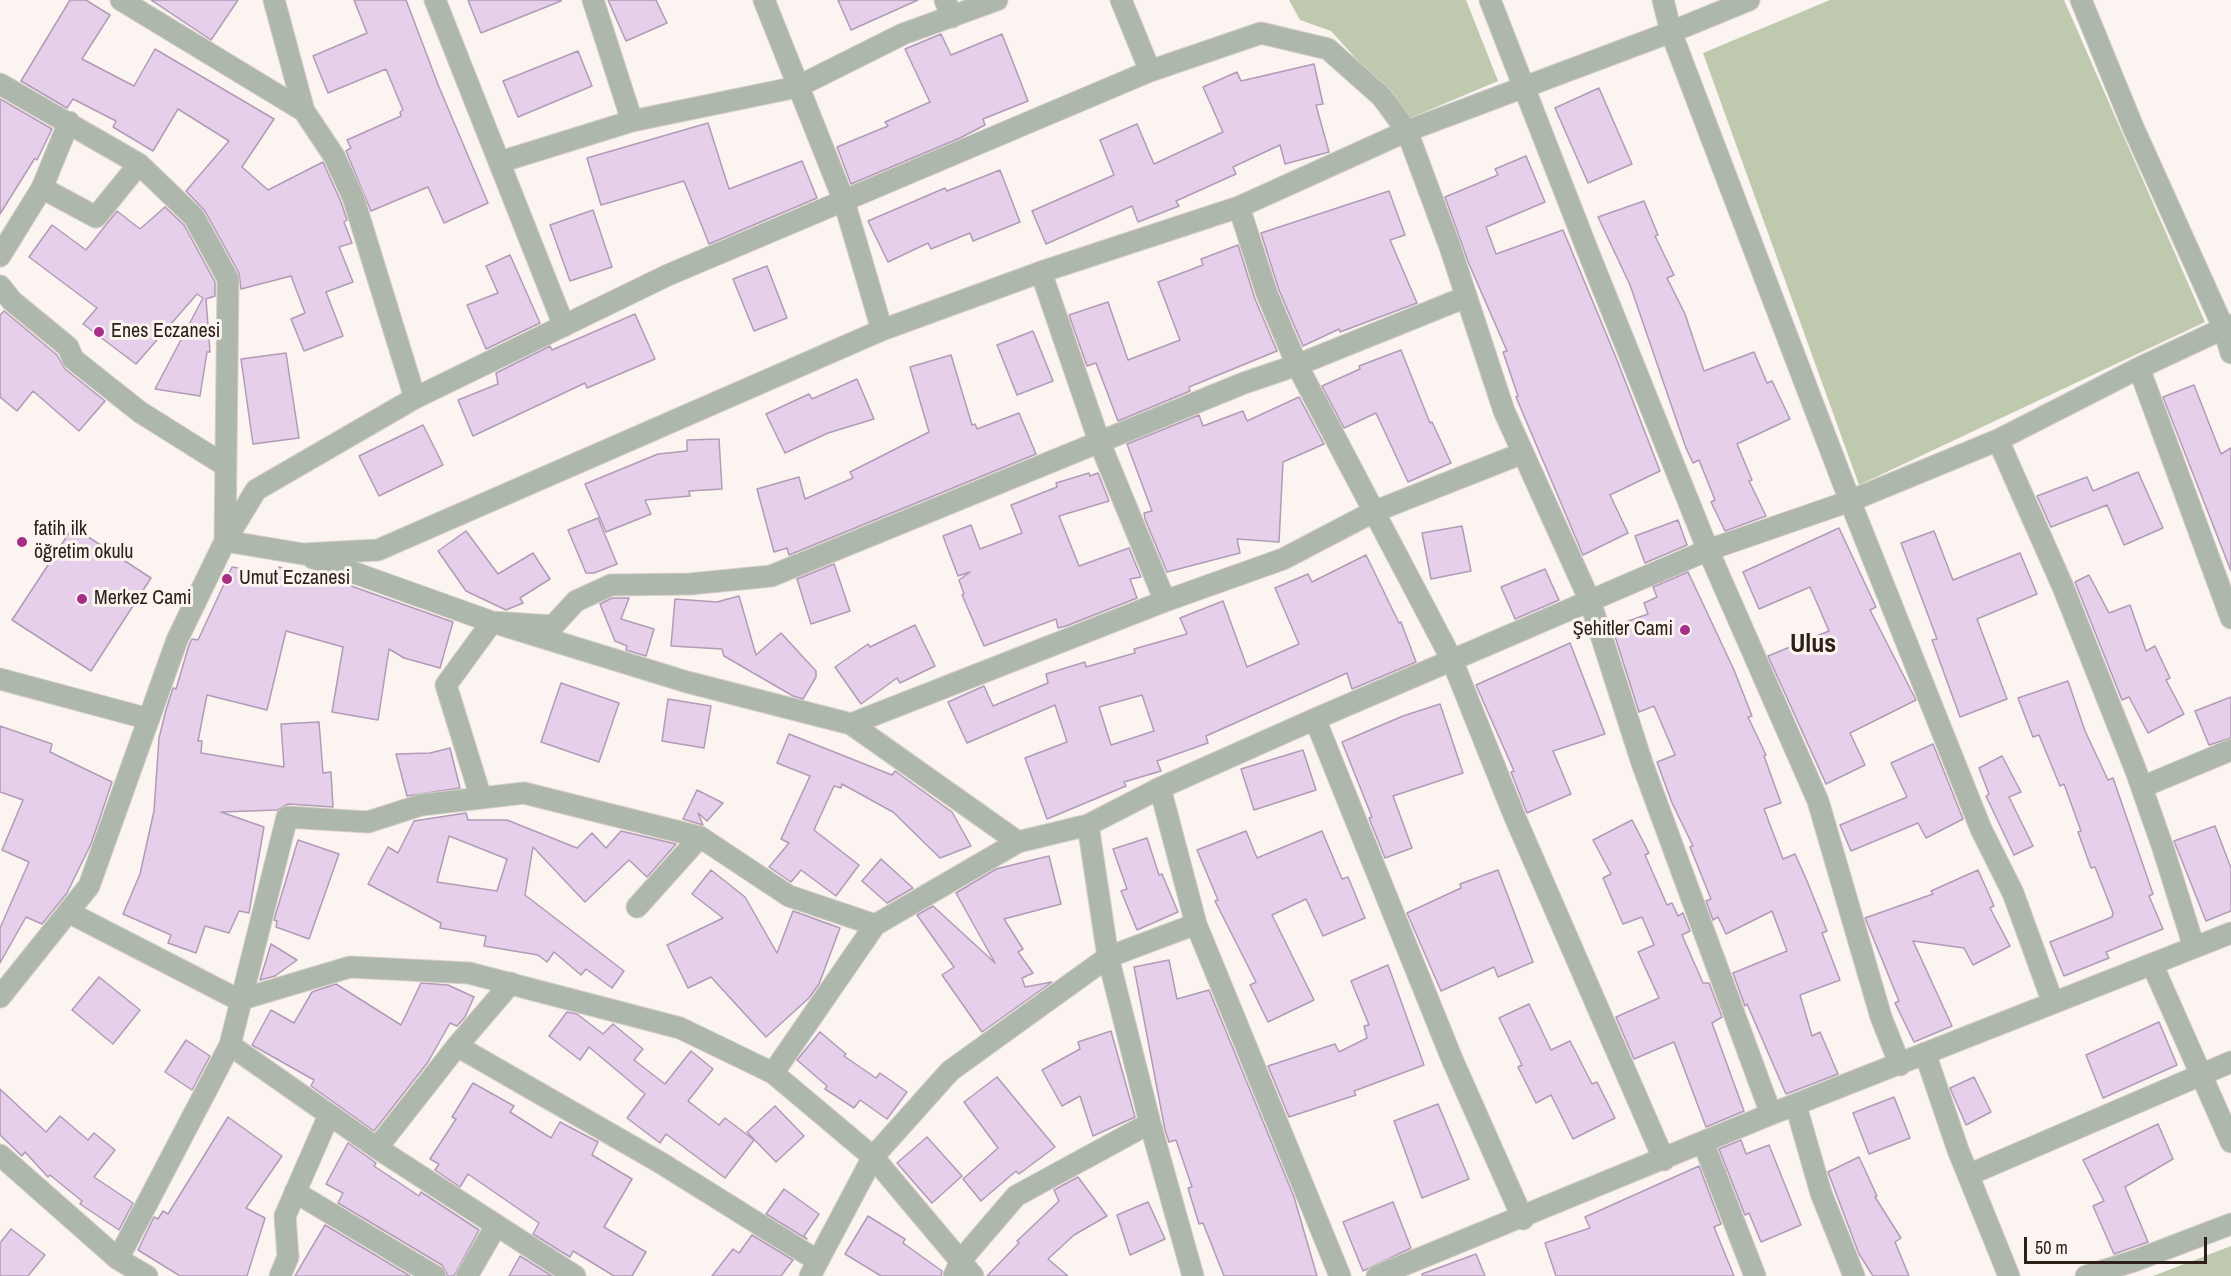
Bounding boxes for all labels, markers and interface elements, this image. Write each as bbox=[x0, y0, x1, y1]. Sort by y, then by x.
place label: Enes Eczanesi bbox=[111, 320, 220, 344]
marker: Enes Eczanesi bbox=[92, 325, 106, 339]
place label: fatih ilk öğretim okulu bbox=[34, 518, 133, 565]
marker: fatih ilk öğretim okulu bbox=[15, 535, 29, 549]
place label: Umut Eczanesi bbox=[239, 567, 350, 591]
marker: Umut Eczanesi bbox=[220, 572, 234, 586]
place label: Merkez Cami bbox=[94, 587, 191, 611]
marker: Merkez Cami bbox=[75, 592, 89, 606]
place label: Şehitler Cami bbox=[1573, 618, 1673, 642]
marker: Şehitler Cami bbox=[1678, 623, 1692, 637]
district label: Ulus bbox=[1790, 629, 1836, 661]
scale bar bbox=[2027, 1225, 2210, 1263]
text: 50 m bbox=[2035, 1235, 2068, 1260]

